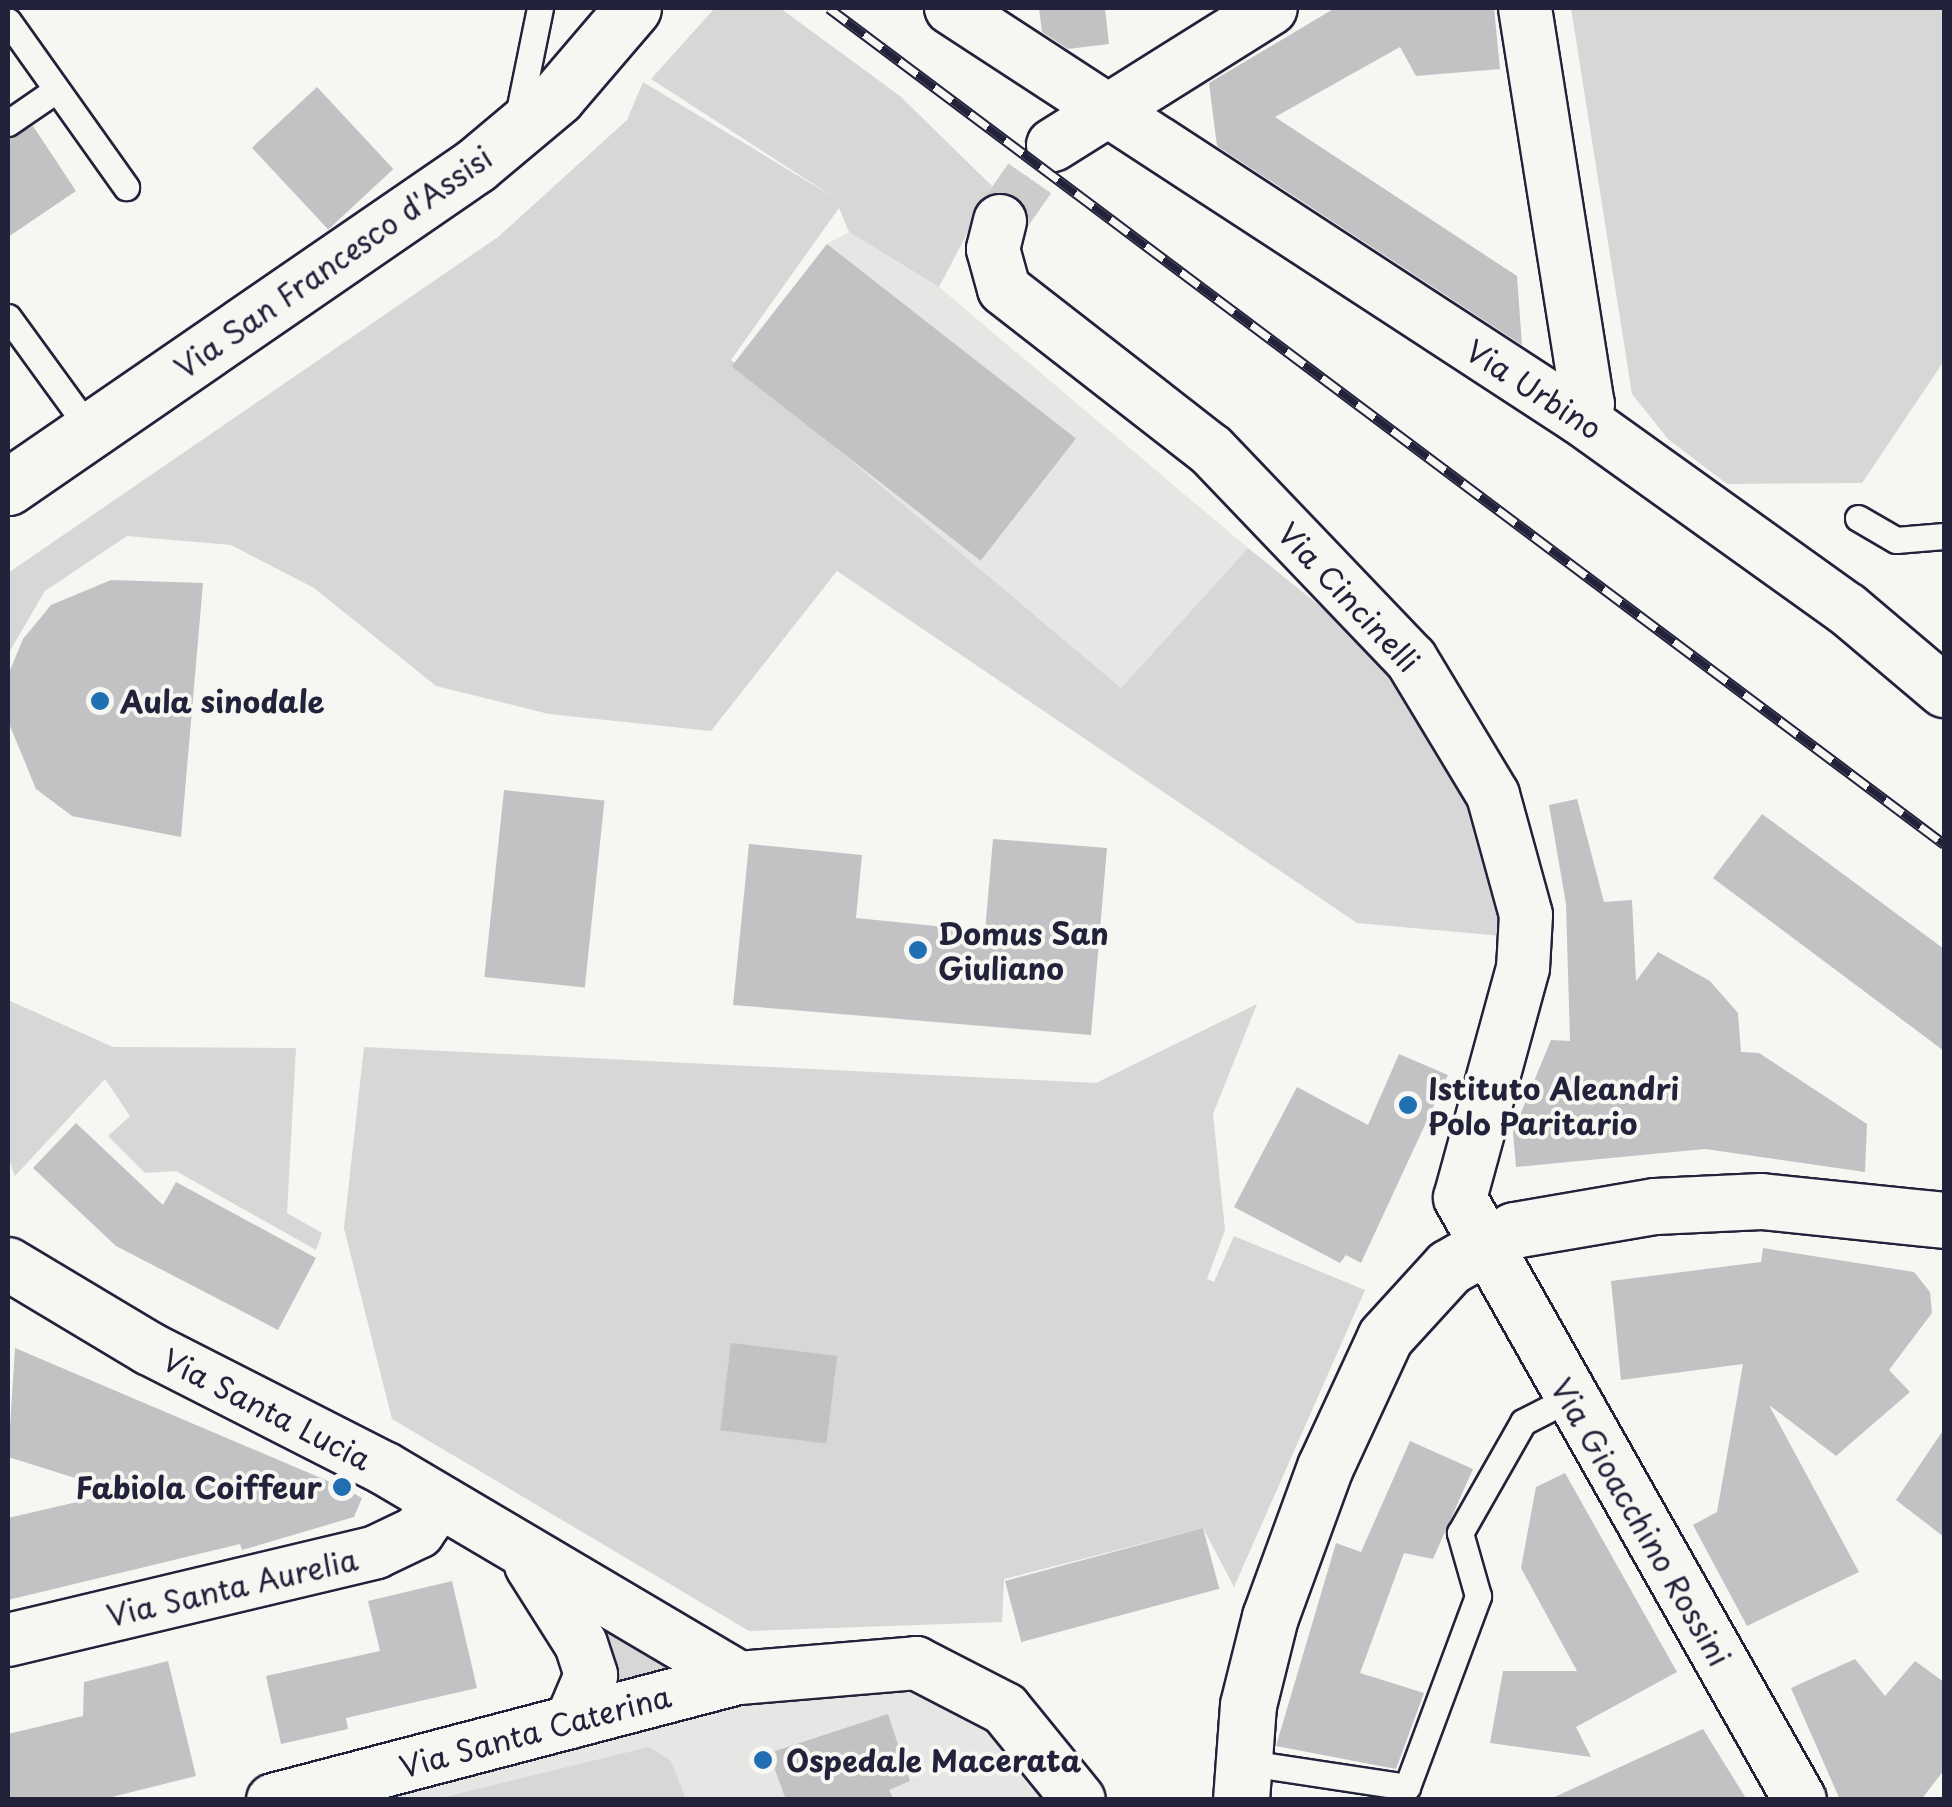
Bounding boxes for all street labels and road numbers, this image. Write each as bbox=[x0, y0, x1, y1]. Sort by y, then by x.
street label: Via San Francesco d'Assisi bbox=[168, 139, 498, 385]
street label: Via Urbino bbox=[1460, 332, 1608, 446]
street label: Via Cincinelli bbox=[1271, 515, 1427, 679]
street label: Via Santa Lucia bbox=[157, 1341, 377, 1477]
street label: Via Gioacchino Rossini bbox=[1544, 1372, 1738, 1672]
street label: Via Santa Aurelia bbox=[104, 1541, 360, 1633]
street label: Via Santa Caterina bbox=[396, 1678, 674, 1784]

